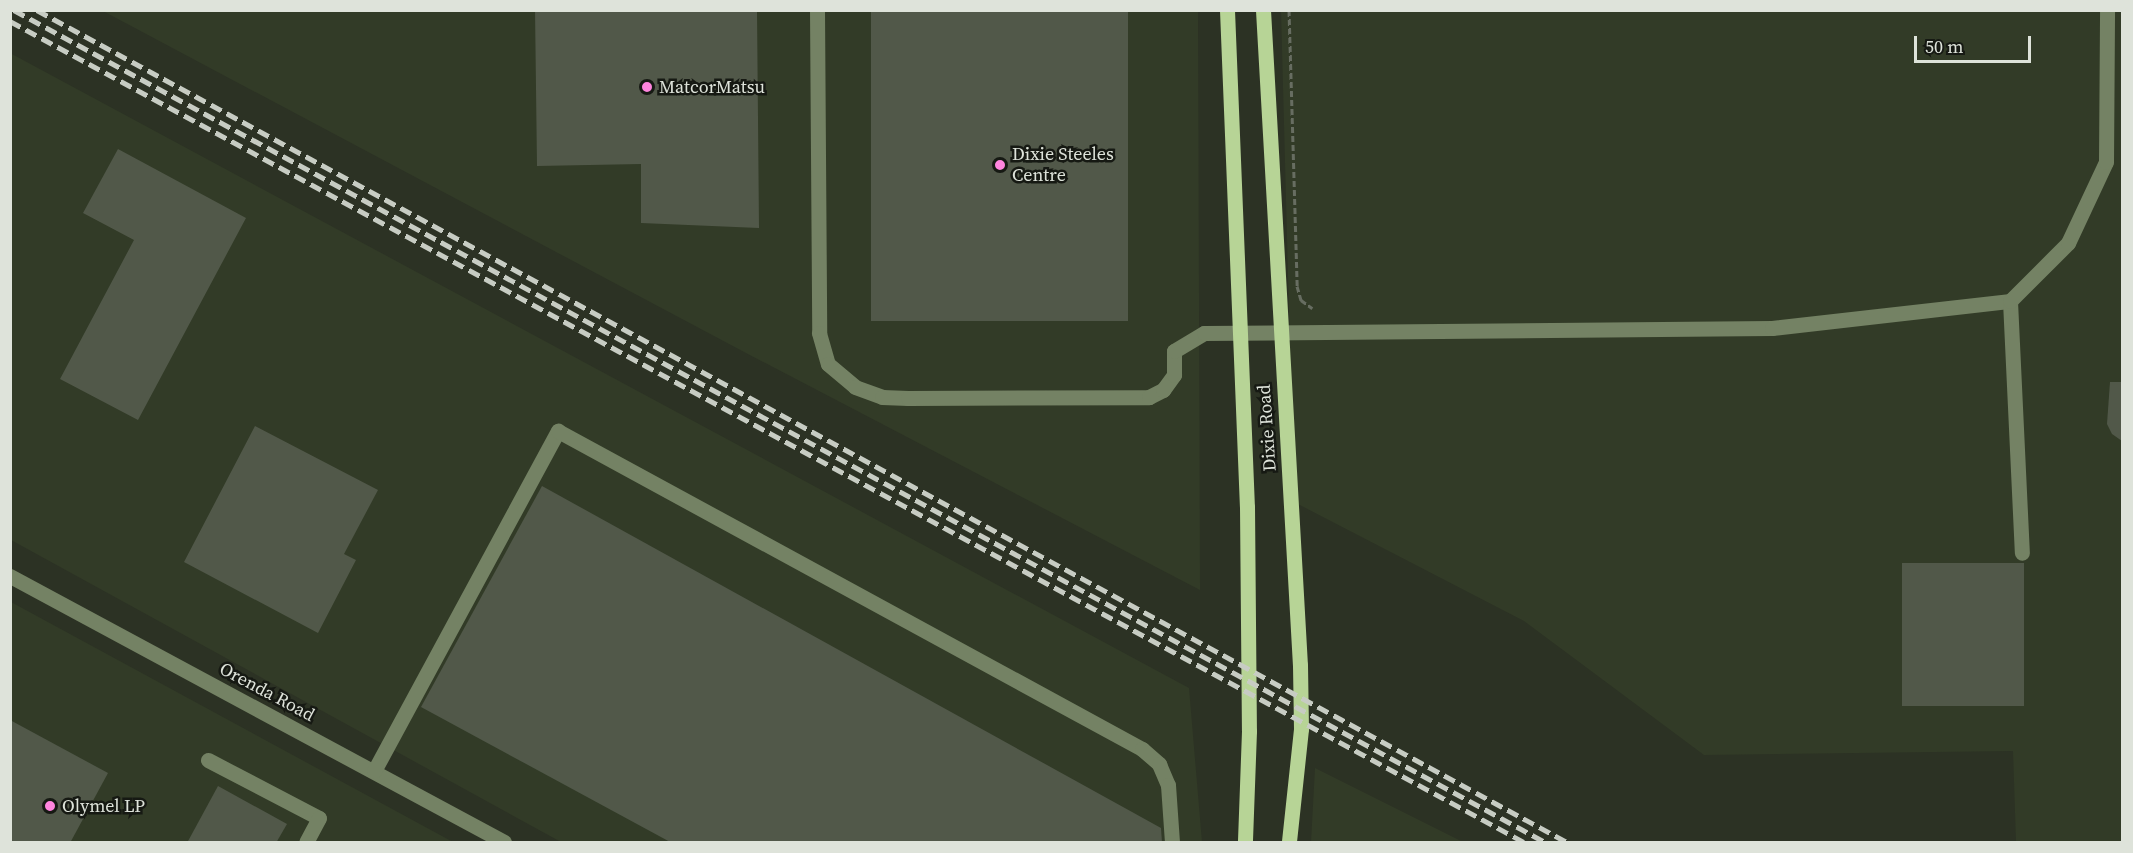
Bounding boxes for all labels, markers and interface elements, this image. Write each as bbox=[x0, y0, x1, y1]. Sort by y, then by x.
scale bar bbox=[1917, 24, 2034, 62]
text: 50 m bbox=[1925, 34, 1963, 59]
place label: MatcorMatsu bbox=[659, 76, 765, 98]
marker: MatcorMatsu bbox=[640, 80, 654, 94]
place label: Dixie Steeles Centre bbox=[1012, 144, 1114, 186]
marker: Dixie Steeles Centre bbox=[993, 158, 1007, 172]
street label: Dixie Road bbox=[1253, 384, 1281, 472]
street label: Orenda Road bbox=[216, 658, 318, 726]
place label: Olymel LP bbox=[62, 795, 145, 817]
marker: Olymel LP bbox=[43, 799, 57, 813]

